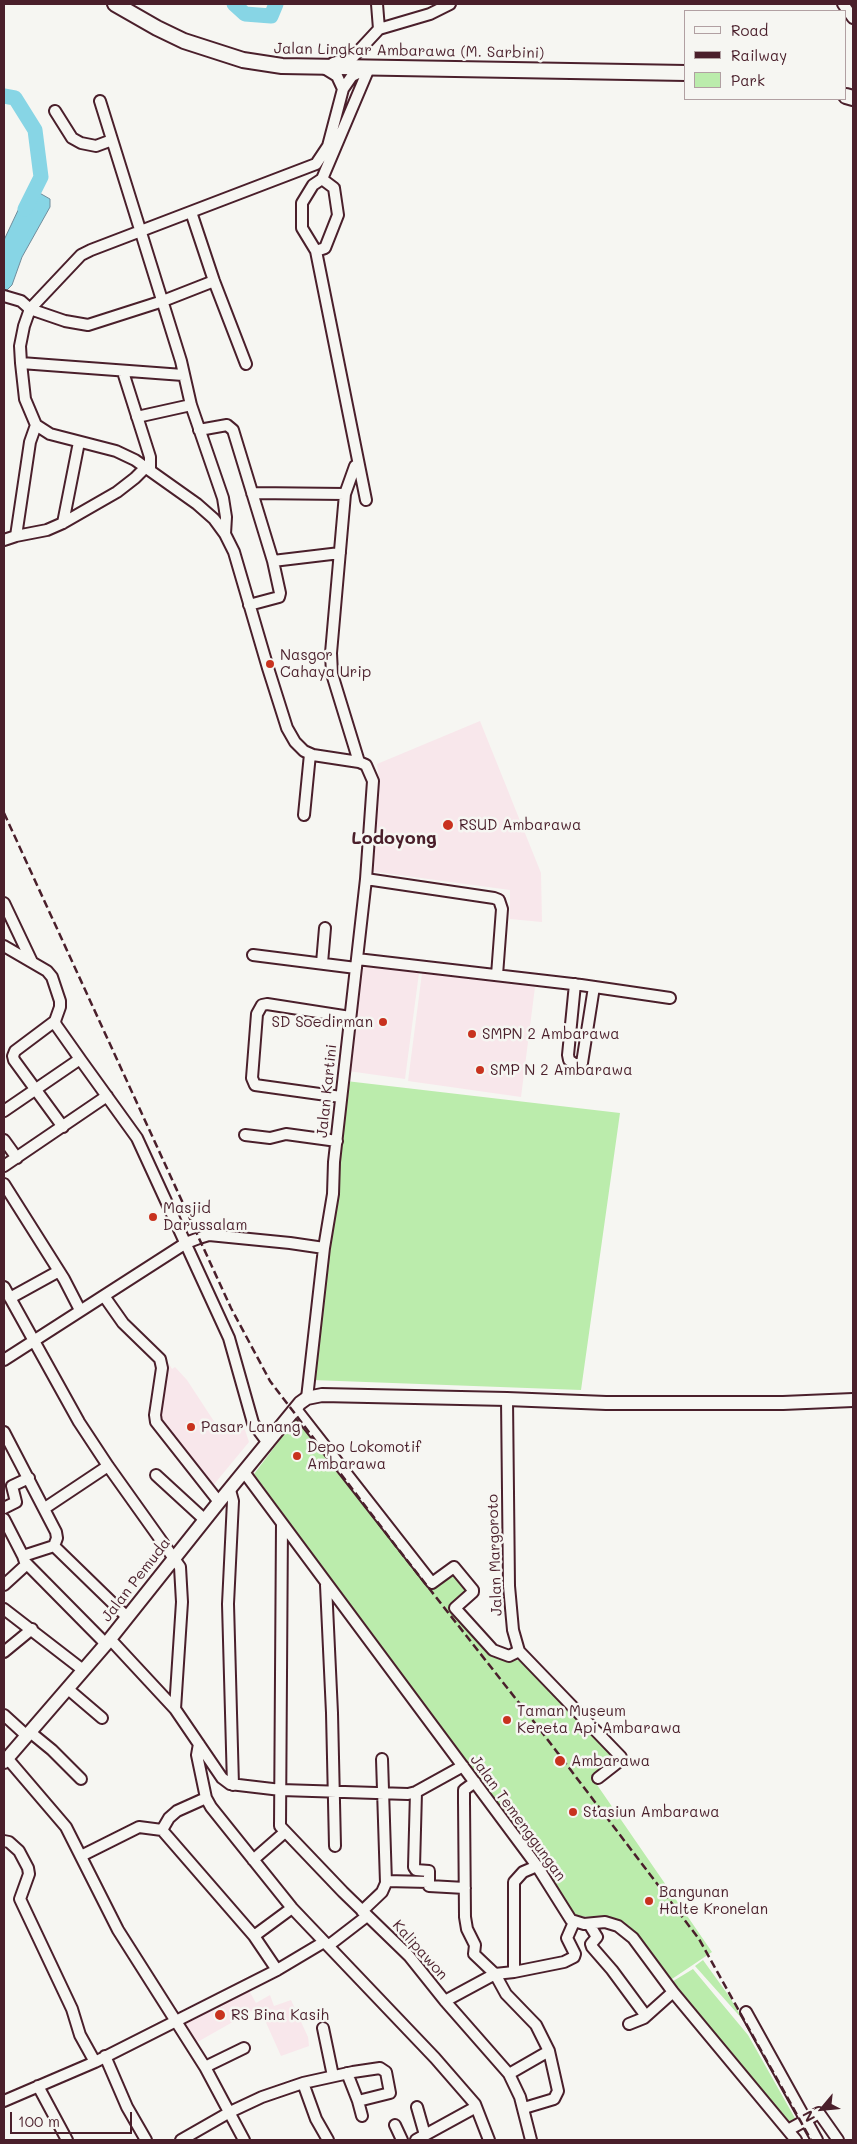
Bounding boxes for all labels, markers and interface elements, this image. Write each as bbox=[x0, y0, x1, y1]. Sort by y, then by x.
legend bbox=[684, 10, 847, 100]
text: Road bbox=[731, 20, 768, 40]
street label: Jalan Lingkar Ambarawa (M. Sarbini) bbox=[274, 40, 544, 62]
text: Railway bbox=[731, 45, 787, 65]
text: Park bbox=[731, 70, 765, 90]
place label: Nasgor Cahaya Urip bbox=[280, 646, 371, 681]
marker: Nasgor Cahaya Urip bbox=[264, 658, 276, 670]
place label: RSUD Ambarawa bbox=[459, 816, 581, 834]
marker: RSUD Ambarawa bbox=[441, 818, 455, 832]
district label: Lodoyong bbox=[351, 827, 437, 849]
place label: SD Soedirman bbox=[272, 1013, 373, 1031]
marker: SD Soedirman bbox=[377, 1016, 389, 1028]
place label: SMPN 2 Ambarawa bbox=[482, 1025, 620, 1043]
marker: SMPN 2 Ambarawa bbox=[466, 1028, 478, 1040]
street label: Jalan Kartini bbox=[313, 1043, 341, 1139]
place label: SMP N 2 Ambarawa bbox=[490, 1061, 632, 1079]
marker: SMP N 2 Ambarawa bbox=[474, 1064, 486, 1076]
place label: Masjid Darussalam bbox=[163, 1199, 247, 1234]
marker: Masjid Darussalam bbox=[147, 1211, 159, 1223]
place label: Pasar Lanang bbox=[201, 1418, 300, 1436]
marker: Pasar Lanang bbox=[185, 1421, 197, 1433]
place label: Depo Lokomotif Ambarawa bbox=[307, 1438, 421, 1473]
marker: Depo Lokomotif Ambarawa bbox=[291, 1450, 303, 1462]
street label: Jalan Margoroto bbox=[484, 1494, 506, 1616]
street label: Jalan Pemuda bbox=[98, 1535, 174, 1625]
place label: Taman Museum Kereta Api Ambarawa bbox=[517, 1702, 681, 1737]
marker: Taman Museum Kereta Api Ambarawa bbox=[501, 1714, 513, 1726]
street label: Jalan Temenggungan bbox=[466, 1752, 570, 1884]
place label: Ambarawa bbox=[571, 1752, 650, 1770]
marker: Ambarawa bbox=[553, 1754, 567, 1768]
place label: Stasiun Ambarawa bbox=[583, 1803, 720, 1821]
marker: Stasiun Ambarawa bbox=[567, 1806, 579, 1818]
place label: Bangunan Halte Kronelan bbox=[659, 1883, 768, 1918]
marker: Bangunan Halte Kronelan bbox=[643, 1895, 655, 1907]
street label: Kalipawon bbox=[388, 1916, 452, 1984]
place label: RS Bina Kasih bbox=[231, 2006, 329, 2024]
marker: RS Bina Kasih bbox=[213, 2008, 227, 2022]
north arrow bbox=[797, 2084, 847, 2134]
scale bar bbox=[12, 2102, 135, 2134]
text: N bbox=[797, 2107, 819, 2125]
text: 100 m bbox=[18, 2111, 60, 2131]

